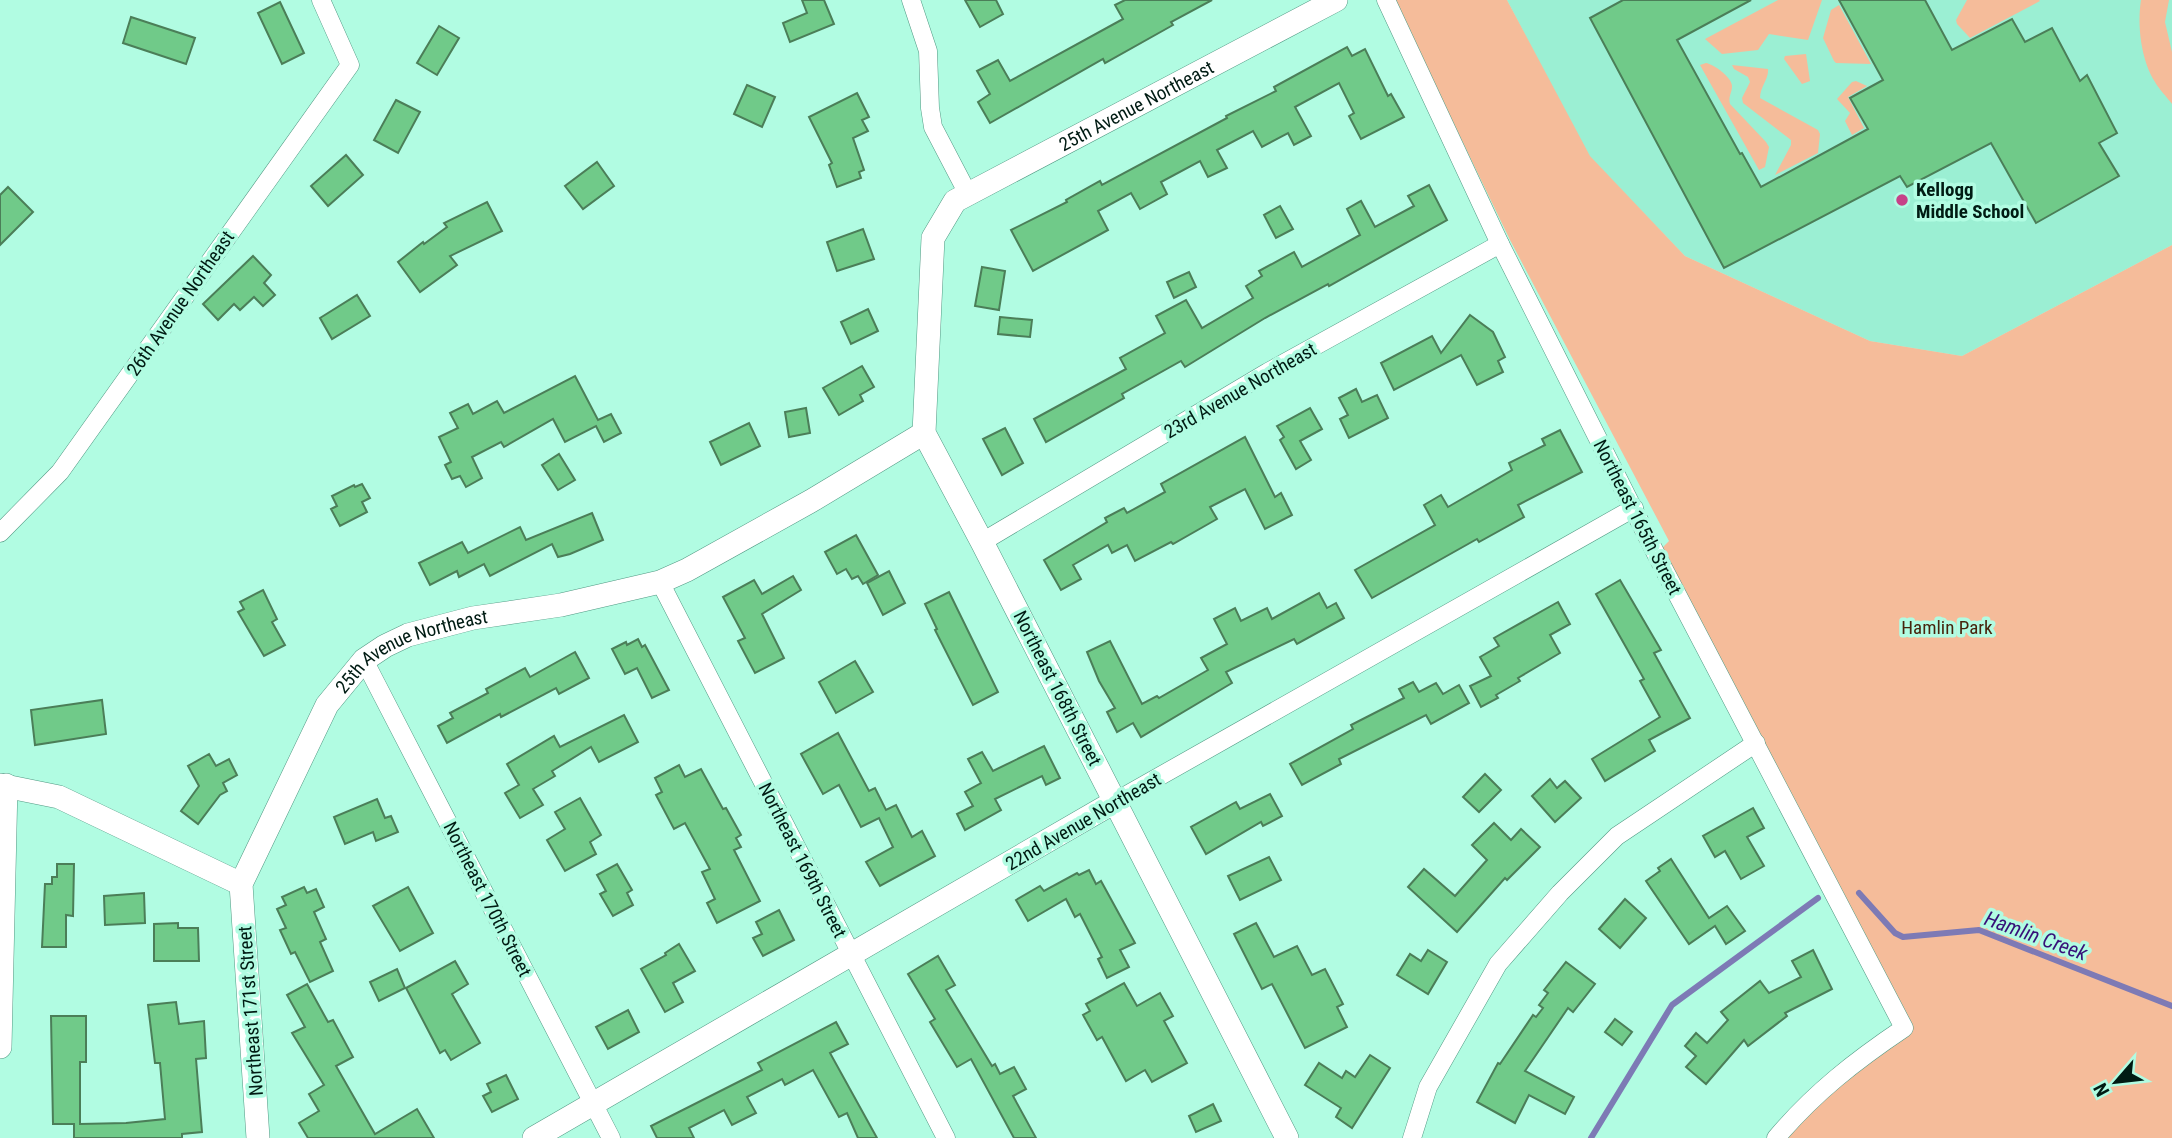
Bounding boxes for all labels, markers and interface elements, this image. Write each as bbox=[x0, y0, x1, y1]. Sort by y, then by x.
street label: 25th Avenue Northeast bbox=[1055, 56, 1218, 156]
place label: Kellogg Middle School bbox=[1916, 178, 2024, 223]
marker: Kellogg Middle School bbox=[1894, 192, 1910, 208]
street label: 26th Avenue Northeast bbox=[122, 226, 239, 380]
street label: 23rd Avenue Northeast bbox=[1160, 338, 1320, 443]
street label: Northeast 165th Street bbox=[1589, 436, 1687, 599]
street label: 25th Avenue Northeast bbox=[331, 605, 489, 698]
street label: Northeast 168th Street bbox=[1009, 607, 1107, 770]
park label: Hamlin Park bbox=[1901, 616, 1993, 639]
street label: 22nd Avenue Northeast bbox=[1002, 768, 1165, 875]
street label: Northeast 169th Street bbox=[754, 779, 852, 942]
street label: Northeast 170th Street bbox=[439, 818, 537, 981]
water label: Hamlin Creek bbox=[1981, 906, 2091, 966]
street label: Northeast 171st Street bbox=[233, 925, 268, 1097]
north arrow bbox=[2081, 1047, 2151, 1117]
text: N bbox=[2089, 1079, 2114, 1100]

